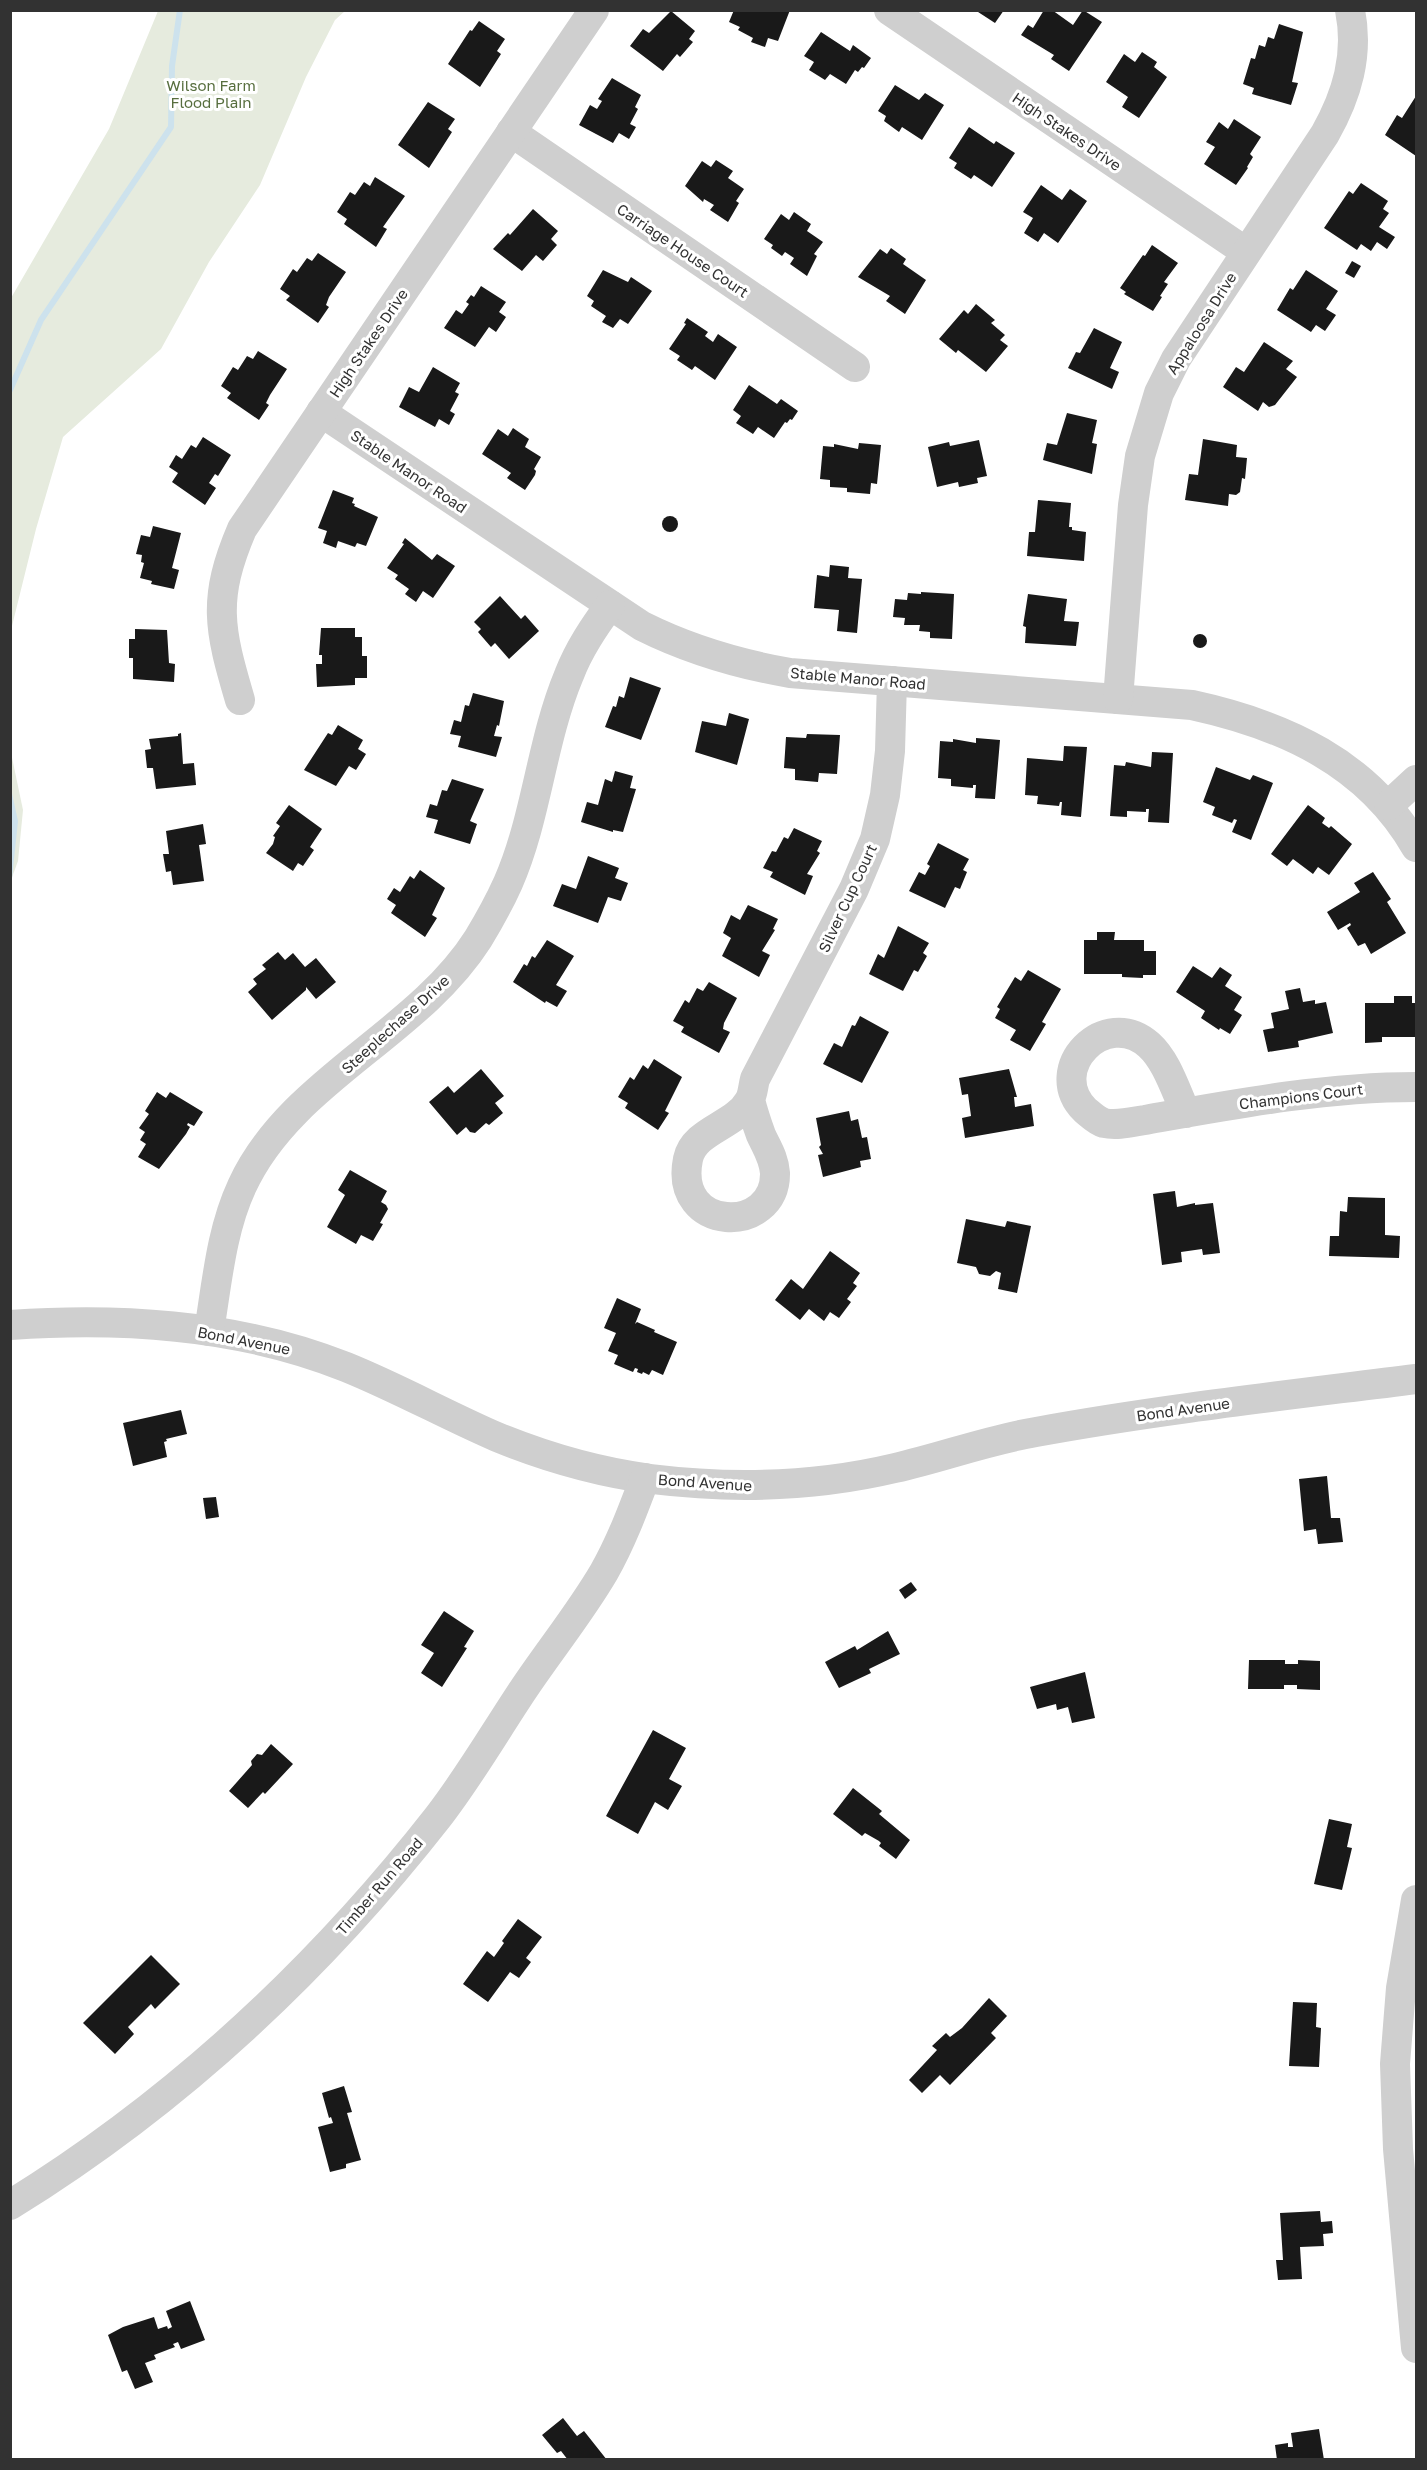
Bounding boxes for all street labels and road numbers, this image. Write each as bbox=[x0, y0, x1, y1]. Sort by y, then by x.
street label: High Stakes Drive bbox=[1009, 88, 1125, 174]
street label: Carriage House Court bbox=[614, 199, 752, 301]
street label: Appaloosa Drive bbox=[1162, 268, 1240, 377]
street label: High Stakes Drive bbox=[325, 285, 411, 401]
street label: Stable Manor Road bbox=[348, 425, 470, 517]
street label: Stable Manor Road bbox=[789, 663, 927, 693]
street label: Silver Cup Court bbox=[814, 841, 880, 955]
street label: Steeplechase Drive bbox=[337, 971, 453, 1077]
street label: Champions Court bbox=[1238, 1079, 1364, 1113]
street label: Bond Avenue bbox=[196, 1322, 292, 1358]
street label: Bond Avenue bbox=[1135, 1393, 1231, 1424]
street label: Bond Avenue bbox=[657, 1470, 753, 1494]
street label: Timber Run Road bbox=[332, 1834, 426, 1938]

